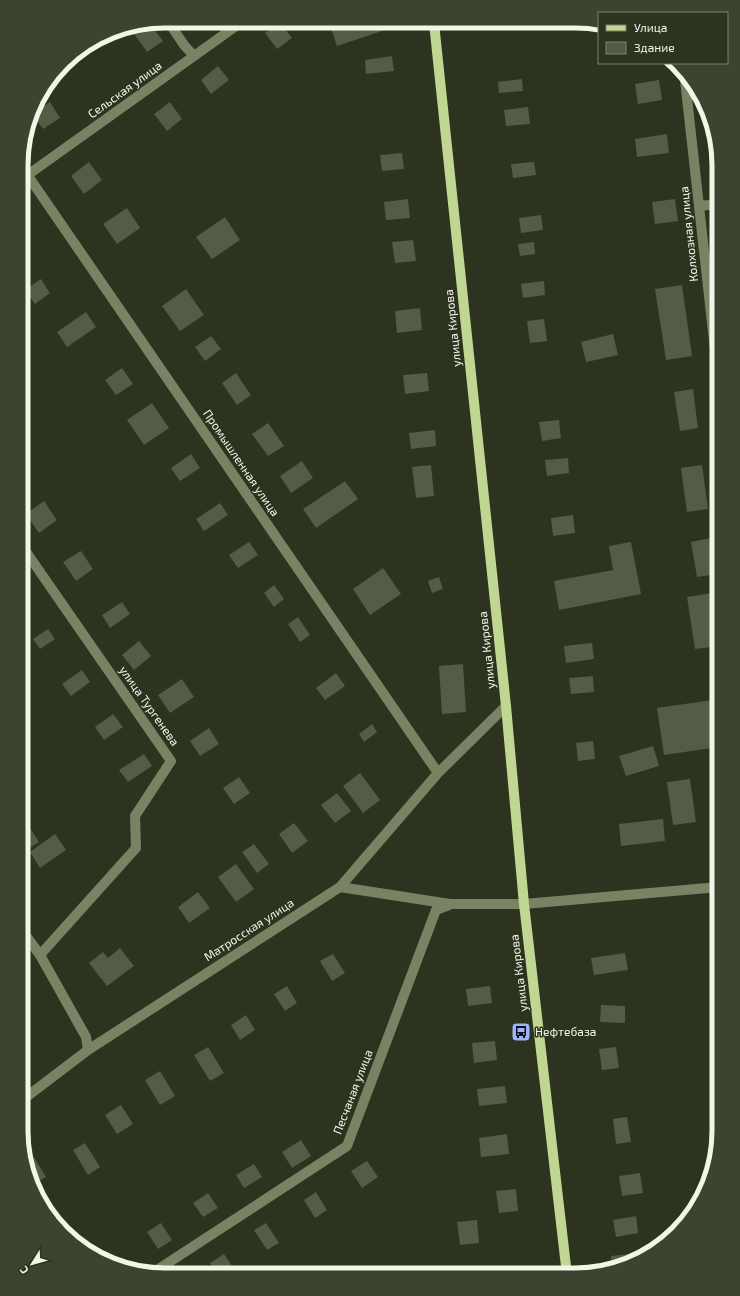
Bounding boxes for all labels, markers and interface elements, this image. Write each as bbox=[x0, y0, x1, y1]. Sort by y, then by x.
legend bbox=[598, 12, 728, 64]
text: Улица bbox=[634, 20, 667, 34]
text: Здание bbox=[634, 40, 675, 54]
street label: Сельская улица bbox=[85, 58, 165, 121]
street label: Колхозная улица bbox=[676, 186, 701, 283]
street label: улица Кирова bbox=[441, 289, 464, 367]
street label: Промышленная улица bbox=[200, 406, 283, 519]
street label: улица Кирова bbox=[475, 611, 498, 689]
street label: улица Тургенева bbox=[116, 663, 183, 749]
street label: Матросская улица bbox=[201, 895, 297, 964]
street label: улица Кирова bbox=[506, 934, 531, 1012]
bus stop icon: Нефтебаза bbox=[510, 1021, 532, 1043]
place label: Нефтебаза bbox=[535, 1024, 596, 1038]
street label: Песчаная улица bbox=[329, 1047, 376, 1136]
north arrow bbox=[12, 1244, 52, 1284]
text: С bbox=[16, 1263, 31, 1277]

